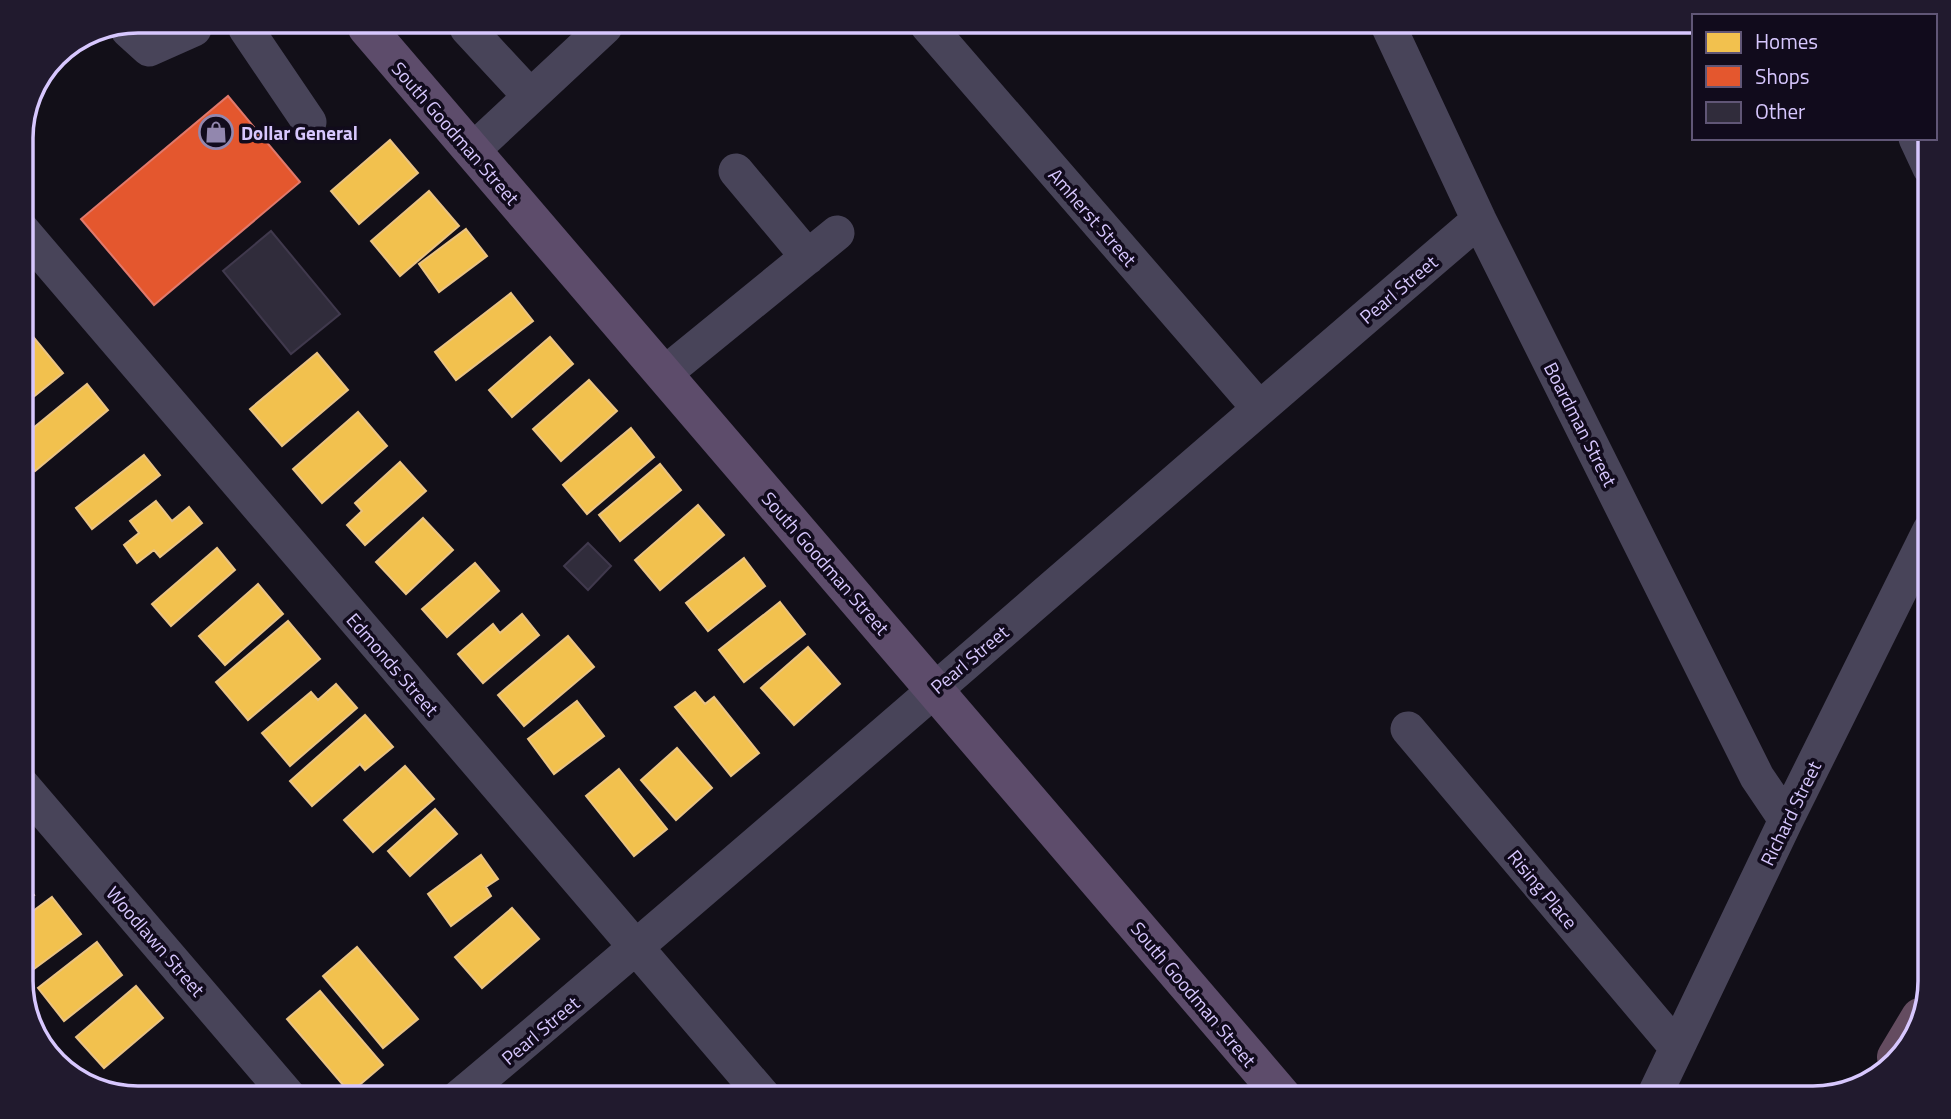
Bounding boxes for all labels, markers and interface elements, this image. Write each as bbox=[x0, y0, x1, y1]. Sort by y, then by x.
legend bbox=[1692, 14, 1937, 140]
text: Homes bbox=[1755, 25, 1818, 57]
street label: South Goodman Street bbox=[385, 55, 527, 211]
text: Shops bbox=[1755, 60, 1810, 92]
text: Other bbox=[1755, 95, 1805, 127]
shop icon: Dollar General bbox=[197, 113, 235, 151]
place label: Dollar General bbox=[241, 118, 358, 147]
street label: Amherst Street bbox=[1042, 161, 1144, 273]
street label: Pearl Street bbox=[1353, 247, 1444, 330]
street label: Boardman Street bbox=[1537, 357, 1625, 492]
street label: South Goodman Street bbox=[755, 485, 897, 641]
street label: Edmonds Street bbox=[340, 606, 446, 722]
street label: Pearl Street bbox=[924, 617, 1015, 700]
street label: Richard Street bbox=[1752, 755, 1828, 870]
street label: Rising Place bbox=[1501, 843, 1585, 935]
street label: Woodlawn Street bbox=[100, 879, 213, 1003]
street label: South Goodman Street bbox=[1124, 915, 1264, 1073]
street label: Pearl Street bbox=[495, 988, 586, 1071]

